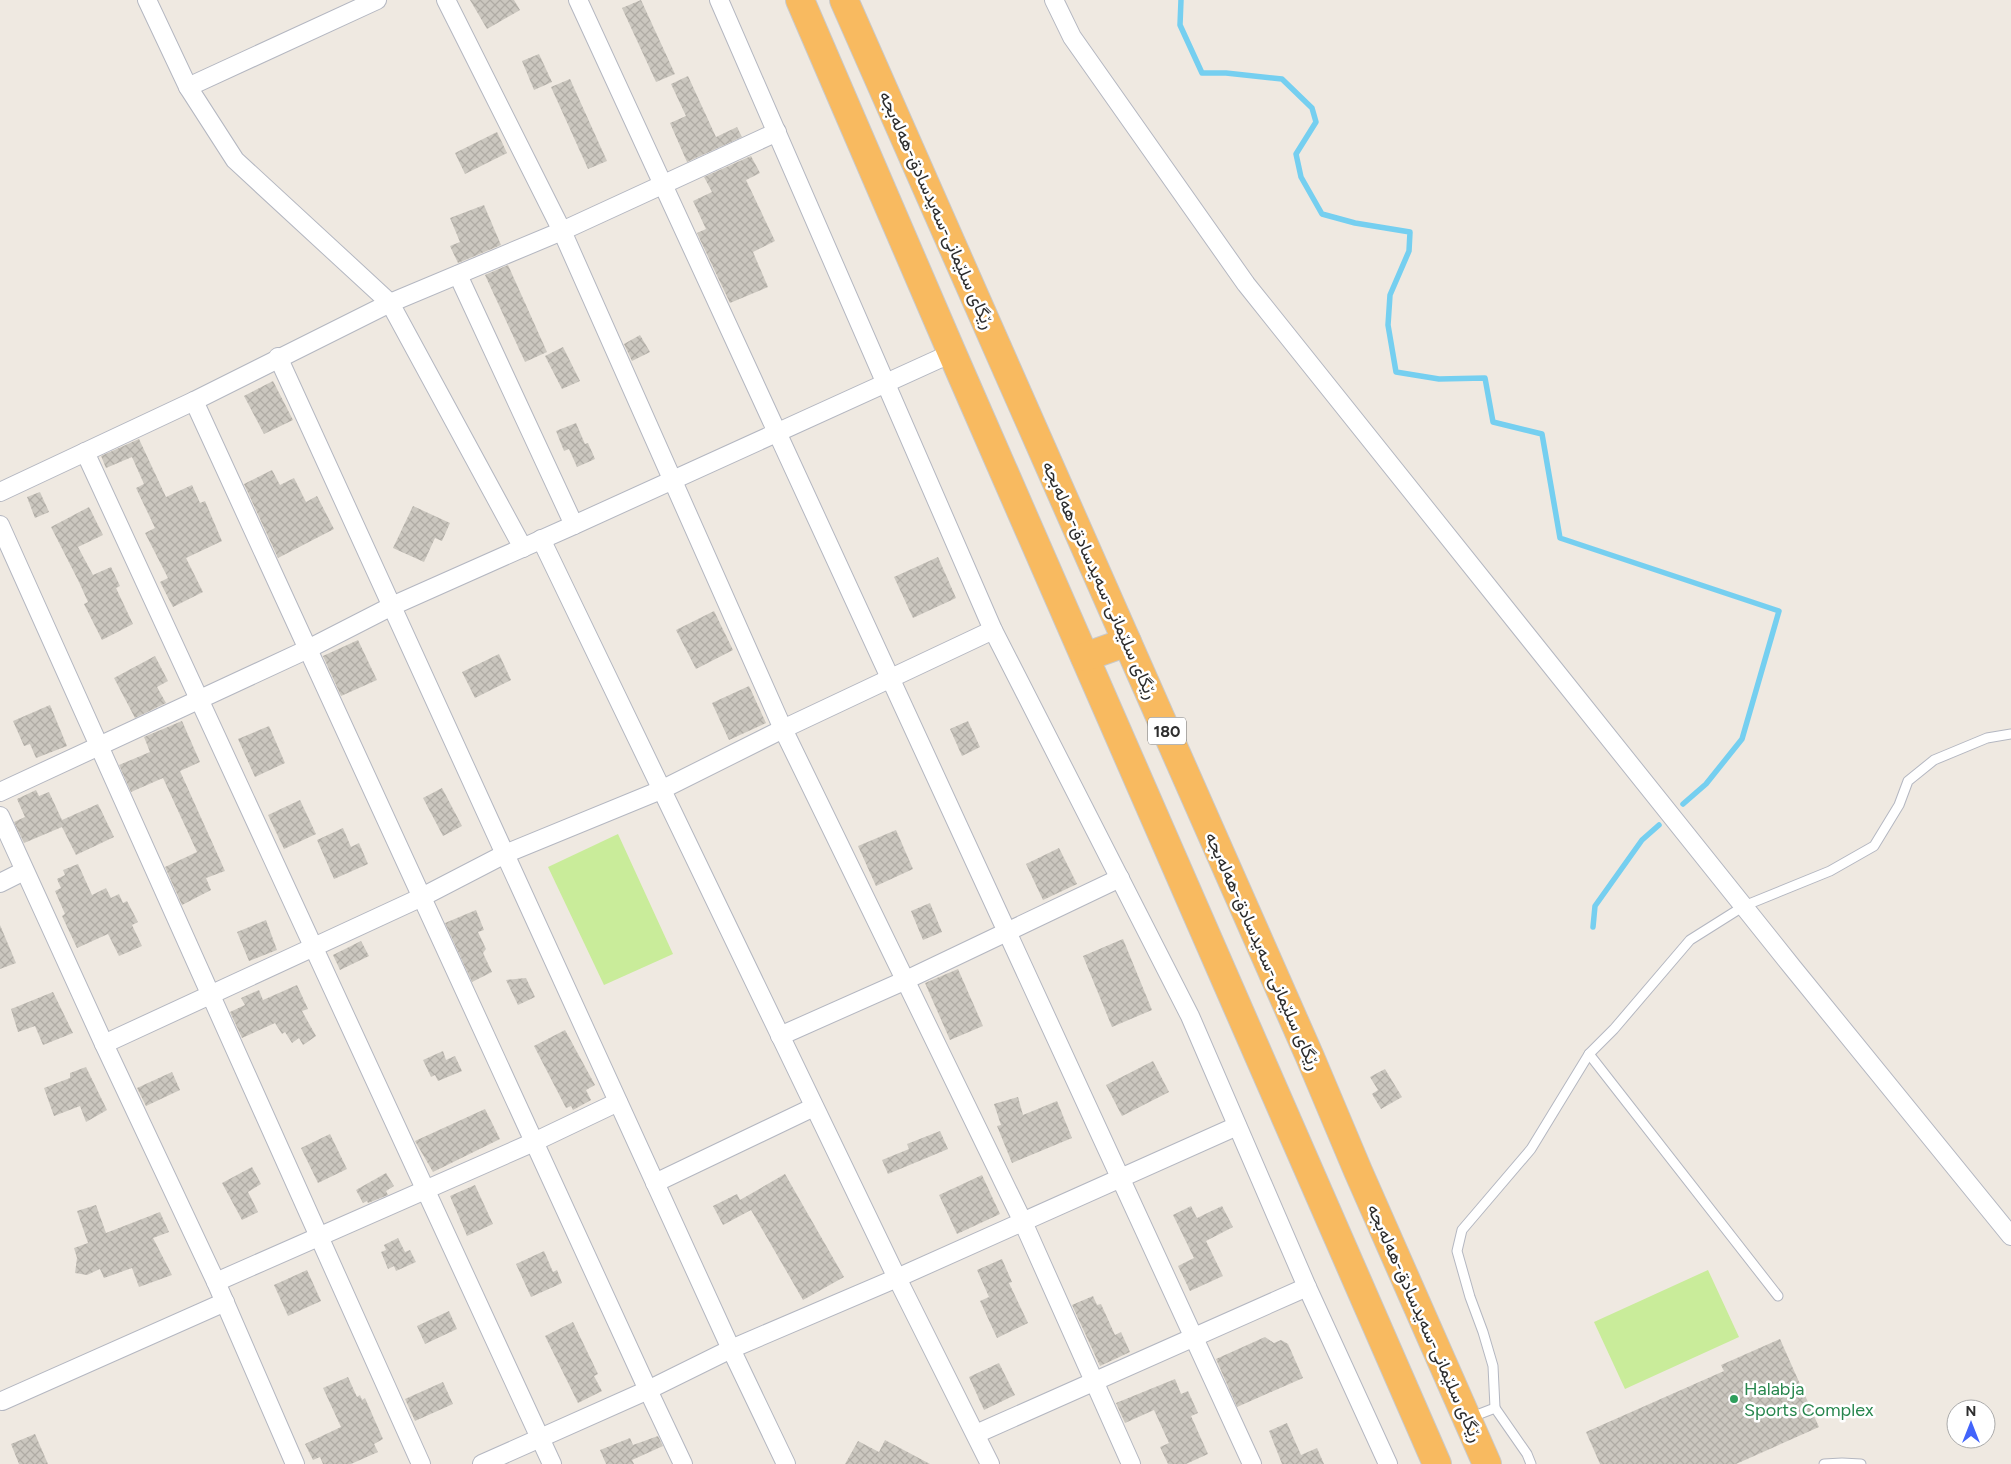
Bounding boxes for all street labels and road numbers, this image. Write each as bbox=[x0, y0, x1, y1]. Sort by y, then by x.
street label: رێگای سلێمانی-سەیدسادق-هەلەبجە bbox=[874, 88, 1000, 332]
street label: رێگای سلێمانی-سەیدسادق-هەلەبجە bbox=[1037, 458, 1163, 702]
road number: 180 bbox=[1148, 718, 1186, 744]
street label: رێگای سلێمانی-سەیدسادق-هەلەبجە bbox=[1200, 829, 1326, 1073]
street label: رێگای سلێمانی-سەیدسادق-هەلەبجە bbox=[1362, 1201, 1488, 1445]

